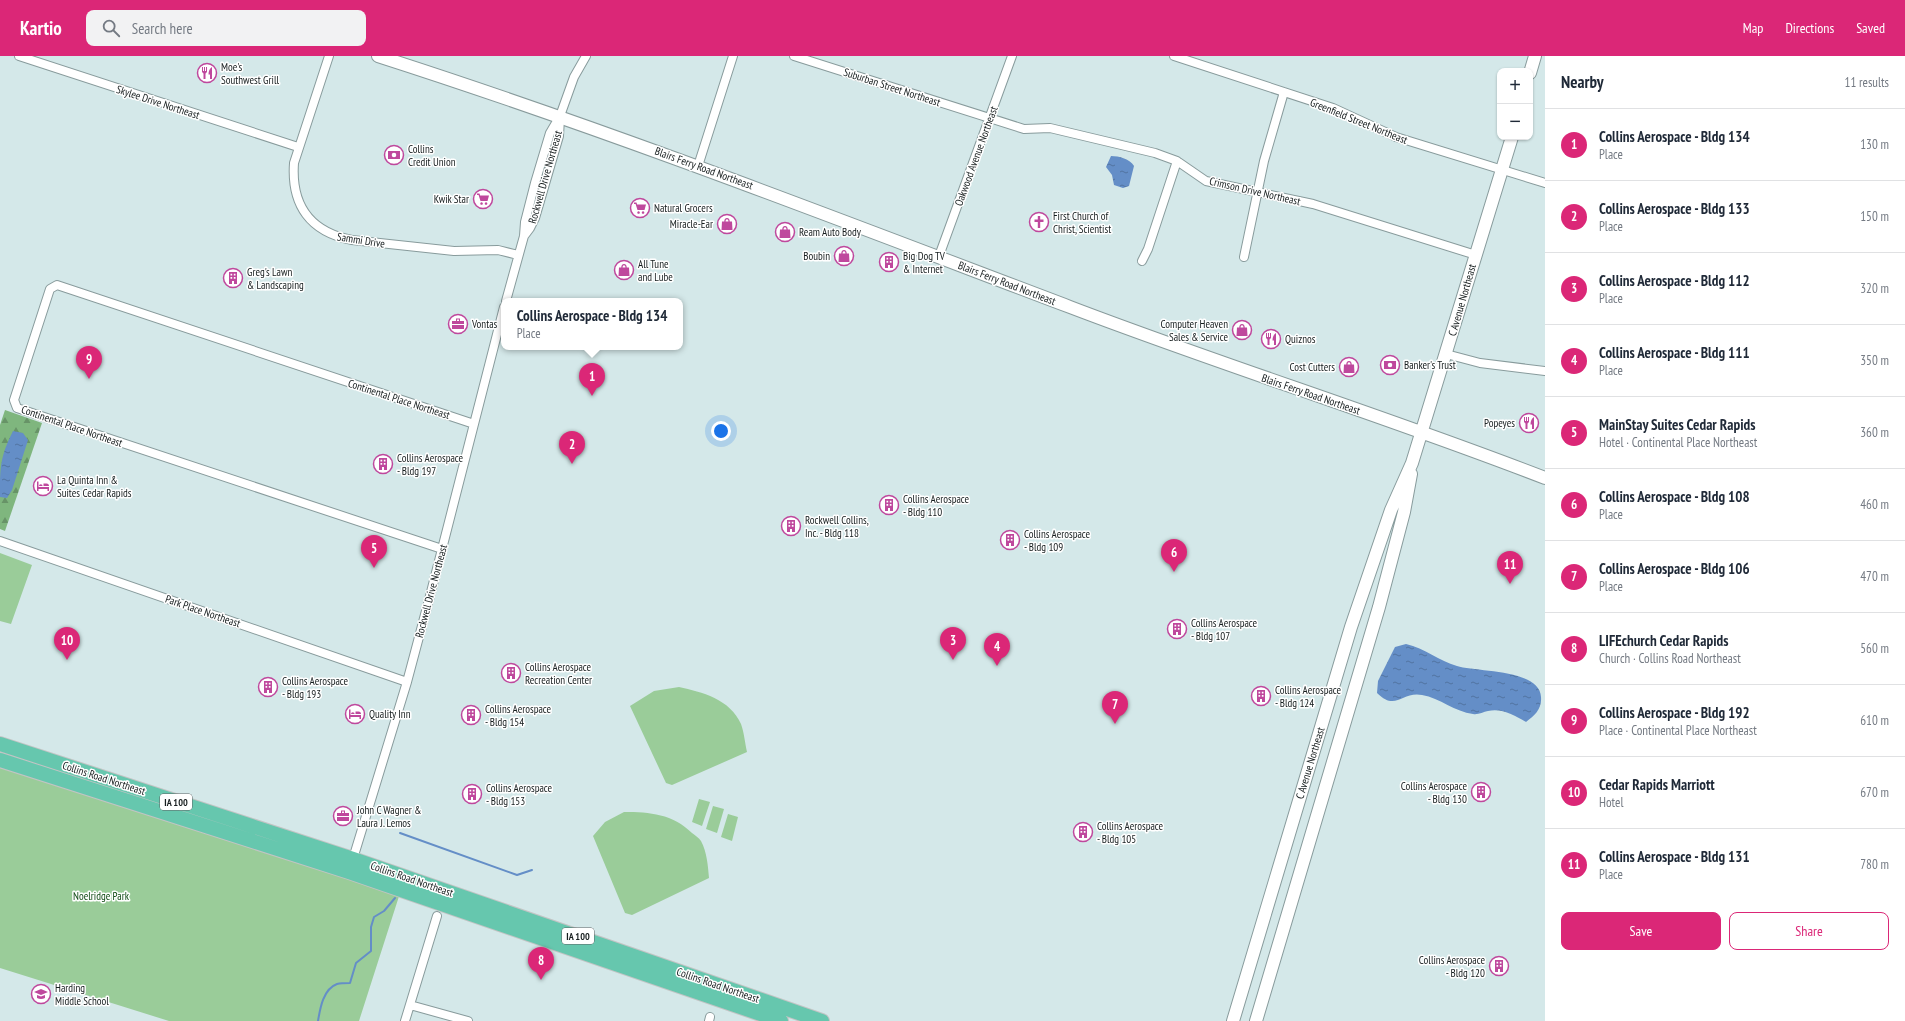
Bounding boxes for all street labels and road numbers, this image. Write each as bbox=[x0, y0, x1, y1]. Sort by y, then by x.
street label: Suburban Street Northeast bbox=[842, 65, 942, 109]
street label: Skylee Drive Northeast bbox=[115, 82, 201, 122]
street label: Greenfield Street Northeast bbox=[1308, 95, 1410, 147]
street label: Oakwood Avenue Northeast bbox=[951, 104, 1001, 208]
street label: Rockwell Drive Northeast bbox=[525, 129, 565, 225]
street label: Blairs Ferry Road Northeast bbox=[653, 144, 755, 192]
street label: Crimson Drive Northeast bbox=[1208, 174, 1302, 208]
street label: Sammi Drive bbox=[336, 229, 386, 251]
street label: Blairs Ferry Road Northeast bbox=[956, 258, 1058, 308]
street label: C Avenue Northeast bbox=[1445, 262, 1479, 338]
street label: Blairs Ferry Road Northeast bbox=[1260, 371, 1362, 417]
street label: Continental Place Northeast bbox=[346, 376, 452, 422]
street label: Continental Place Northeast bbox=[19, 402, 125, 450]
street label: Rockwell Drive Northeast bbox=[412, 543, 450, 639]
street label: Park Place Northeast bbox=[164, 592, 242, 630]
street label: C Avenue Northeast bbox=[1292, 725, 1328, 801]
street label: Collins Road Northeast bbox=[61, 758, 147, 798]
road number: IA 100 bbox=[160, 794, 192, 810]
street label: Collins Road Northeast bbox=[369, 858, 455, 900]
road number: IA 100 bbox=[562, 928, 594, 944]
street label: Collins Road Northeast bbox=[675, 964, 761, 1006]

